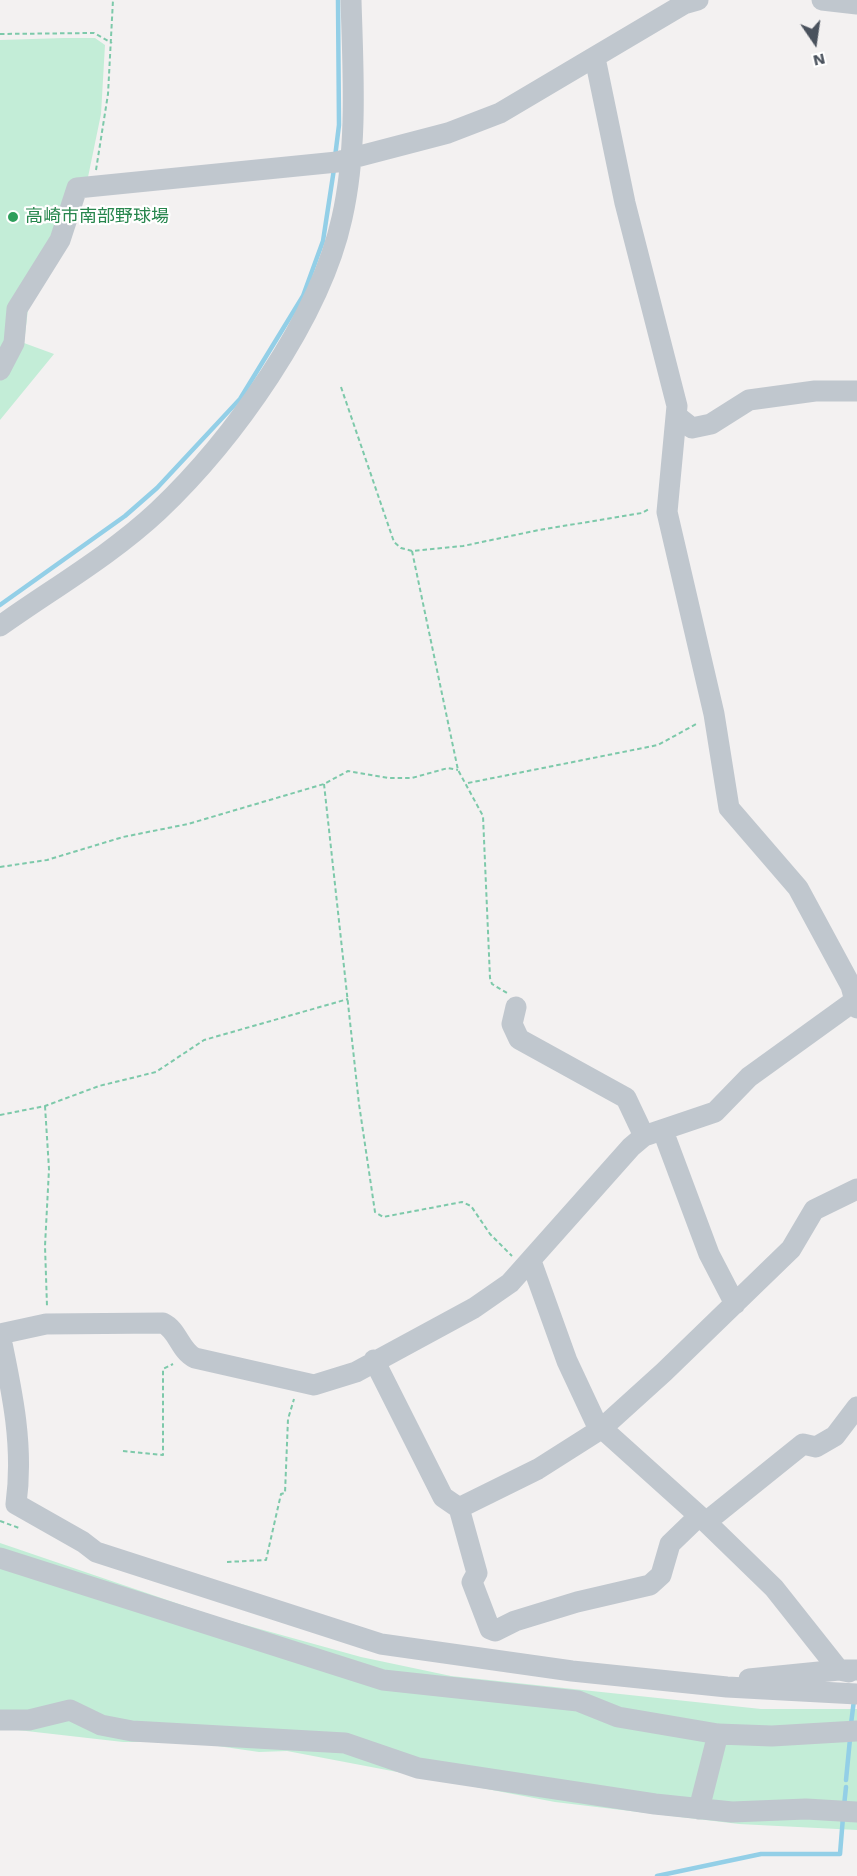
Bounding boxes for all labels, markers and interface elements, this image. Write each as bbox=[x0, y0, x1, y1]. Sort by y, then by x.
north arrow bbox=[785, 12, 845, 72]
text: N bbox=[811, 49, 827, 71]
place label: 高崎市南部野球場 bbox=[25, 206, 169, 228]
marker: 高崎市南部野球場 bbox=[6, 210, 20, 224]

